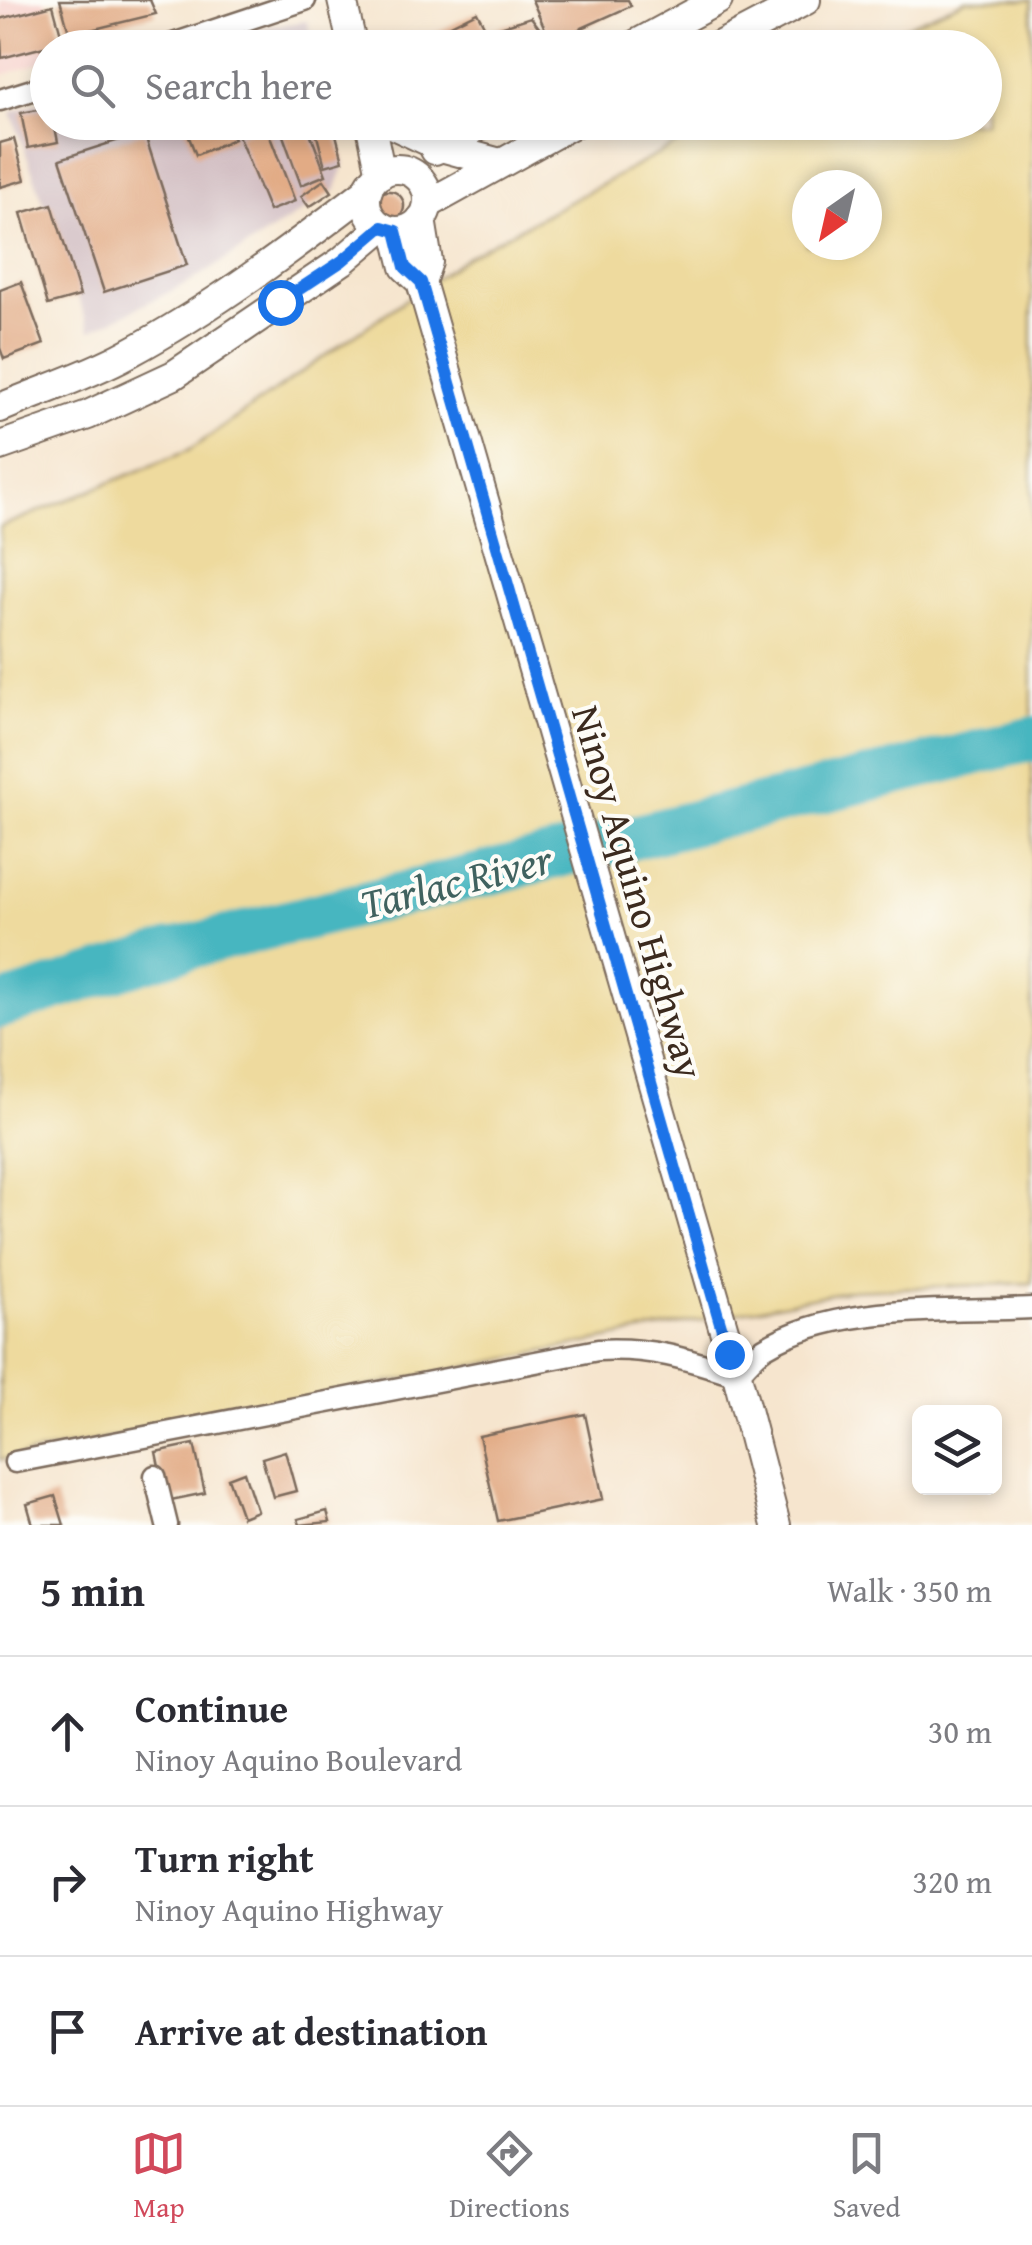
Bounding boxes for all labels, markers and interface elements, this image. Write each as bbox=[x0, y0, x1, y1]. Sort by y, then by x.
search box bbox=[30, 30, 1002, 140]
text: Search here bbox=[145, 57, 333, 113]
icon: search bbox=[65, 58, 120, 113]
north arrow bbox=[792, 170, 882, 260]
route start bbox=[258, 280, 304, 326]
street label: Ninoy Aquino Highway bbox=[557, 698, 720, 1085]
water label: Tarlac River bbox=[354, 827, 559, 934]
route end bbox=[707, 1332, 753, 1378]
map controls bbox=[912, 1405, 1002, 1495]
button: layers bbox=[912, 1405, 1002, 1495]
text: 5 min bbox=[40, 1560, 145, 1621]
text: Walk · 350 m bbox=[827, 1567, 992, 1614]
text: Continue bbox=[135, 1680, 288, 1736]
icon: ahead bbox=[40, 1704, 95, 1759]
text: 30 m bbox=[928, 1708, 992, 1755]
text: Ninoy Aquino Boulevard bbox=[135, 1736, 462, 1783]
text: Turn right bbox=[135, 1830, 314, 1886]
icon: right bbox=[40, 1854, 95, 1909]
text: 320 m bbox=[913, 1858, 992, 1905]
text: Ninoy Aquino Highway bbox=[135, 1886, 443, 1933]
text: Arrive at destination bbox=[135, 2003, 488, 2059]
icon: arrive bbox=[40, 2004, 95, 2059]
tab: Map bbox=[131, 2126, 186, 2227]
tab: Directions bbox=[449, 2126, 570, 2227]
tab: Saved bbox=[833, 2126, 901, 2227]

